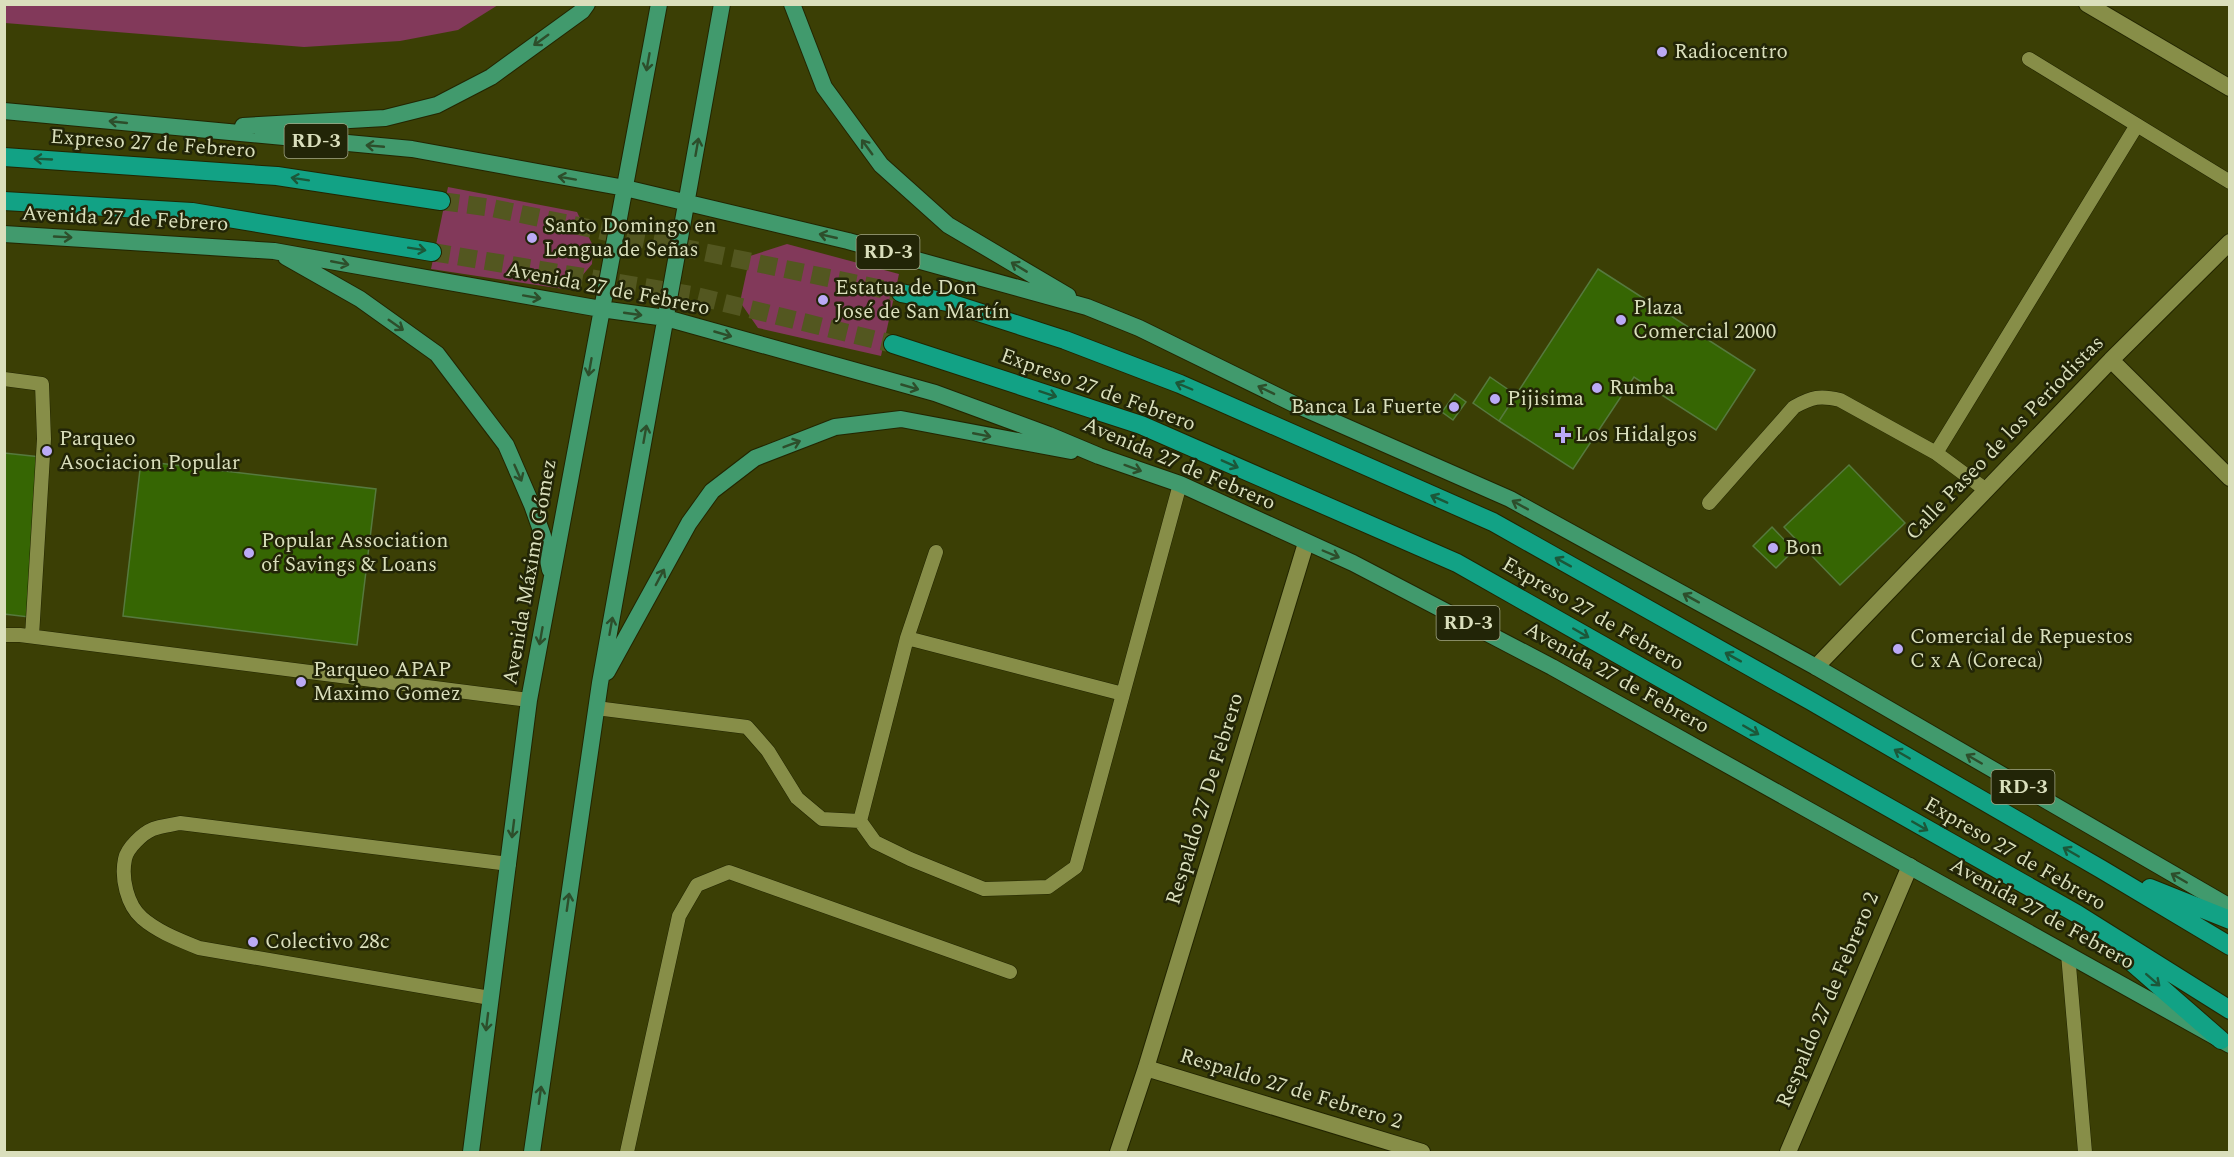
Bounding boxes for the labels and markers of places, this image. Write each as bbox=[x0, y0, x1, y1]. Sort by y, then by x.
place label: Radiocentro bbox=[1674, 36, 1788, 68]
marker: Radiocentro bbox=[1655, 45, 1669, 59]
place label: Santo Domingo en Lengua de Señas bbox=[544, 210, 717, 266]
marker: Santo Domingo en Lengua de Señas bbox=[525, 231, 539, 245]
place label: Estatua de Don José de San Martín bbox=[835, 272, 1010, 328]
place label: Plaza Comercial 2000 bbox=[1633, 292, 1776, 348]
marker: Estatua de Don José de San Martín bbox=[816, 293, 830, 307]
marker: Plaza Comercial 2000 bbox=[1614, 313, 1628, 327]
place label: Rumba bbox=[1609, 372, 1675, 404]
marker: Rumba bbox=[1590, 381, 1604, 395]
place label: Pijisima bbox=[1507, 383, 1585, 415]
place label: Banca La Fuerte bbox=[1291, 391, 1442, 423]
marker: Pijisima bbox=[1488, 392, 1502, 406]
marker: Banca La Fuerte bbox=[1447, 400, 1461, 414]
place label: Los Hidalgos bbox=[1575, 419, 1697, 451]
place label: Parqueo Asociacion Popular bbox=[59, 423, 240, 479]
marker: Los Hidalgos bbox=[1556, 428, 1570, 442]
marker: Parqueo Asociacion Popular bbox=[40, 444, 54, 458]
place label: Popular Association of Savings & Loans bbox=[261, 525, 448, 581]
place label: Bon bbox=[1785, 532, 1823, 564]
marker: Bon bbox=[1766, 541, 1780, 555]
marker: Popular Association of Savings & Loans bbox=[242, 546, 256, 560]
place label: Comercial de Repuestos C x A (Coreca) bbox=[1910, 621, 2133, 677]
marker: Comercial de Repuestos C x A (Coreca) bbox=[1891, 642, 1905, 656]
place label: Parqueo APAP Maximo Gomez bbox=[313, 654, 461, 710]
marker: Parqueo APAP Maximo Gomez bbox=[294, 675, 308, 689]
place label: Colectivo 28c bbox=[265, 926, 390, 958]
marker: Colectivo 28c bbox=[246, 935, 260, 949]

